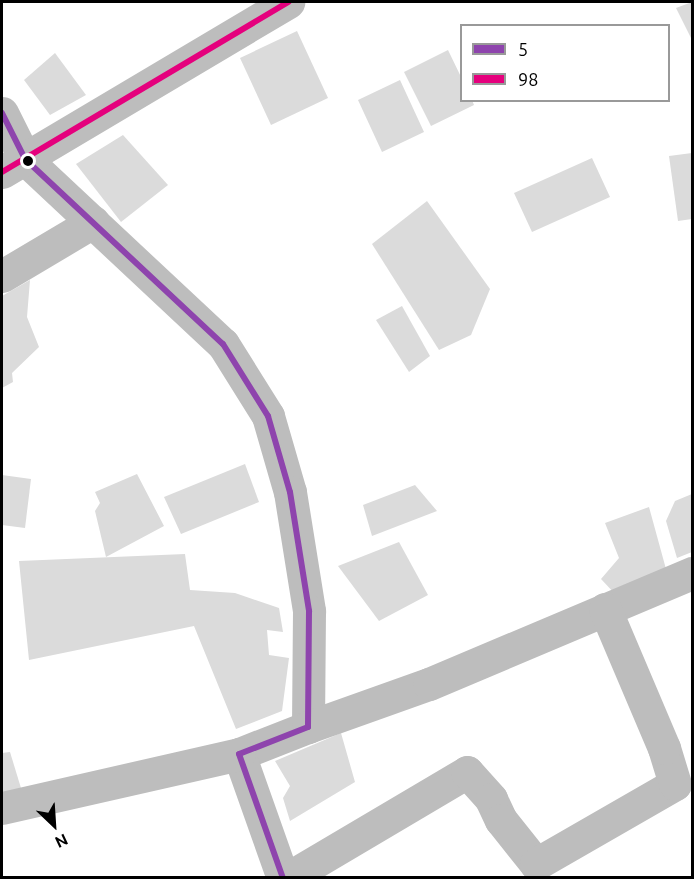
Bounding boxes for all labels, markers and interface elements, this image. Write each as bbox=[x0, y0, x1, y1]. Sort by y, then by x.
legend bbox=[460, 24, 670, 102]
text: 5 bbox=[518, 39, 528, 59]
text: 98 bbox=[518, 69, 538, 89]
unlabelled marker bbox=[22, 155, 34, 167]
north arrow bbox=[24, 795, 84, 855]
text: N bbox=[52, 831, 71, 852]

